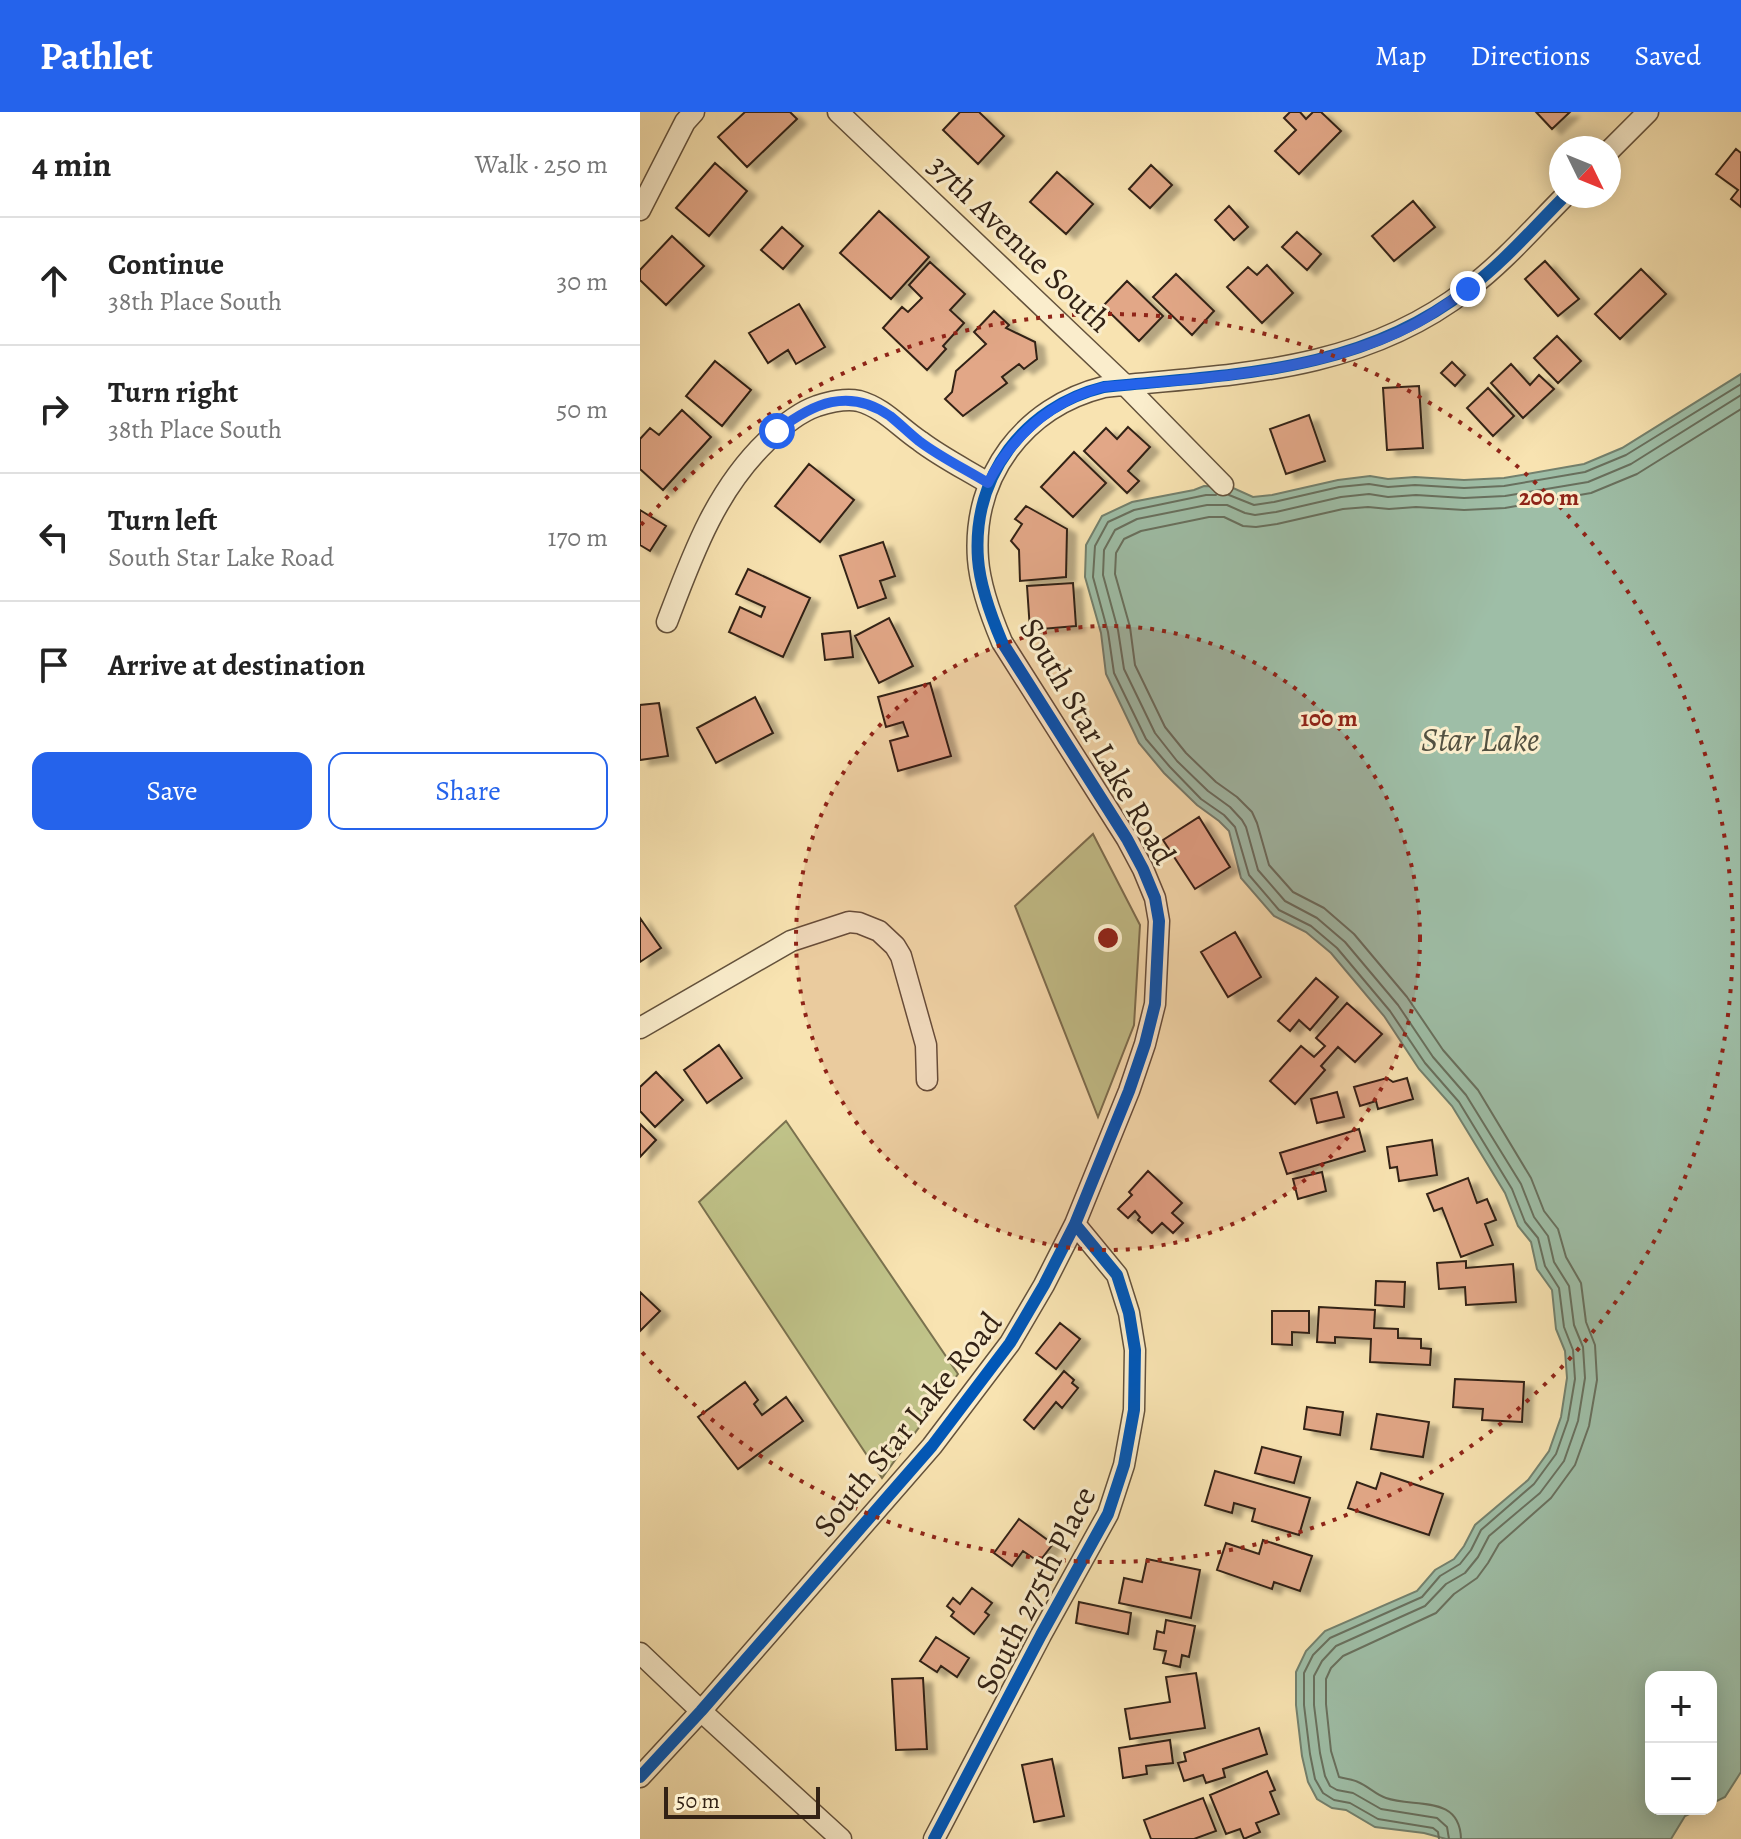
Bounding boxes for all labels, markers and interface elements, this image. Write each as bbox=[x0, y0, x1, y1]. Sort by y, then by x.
text: Pathlet bbox=[40, 30, 153, 82]
text: Map bbox=[1375, 37, 1426, 75]
text: Directions bbox=[1470, 37, 1591, 75]
text: Saved bbox=[1635, 37, 1701, 75]
north arrow bbox=[1549, 136, 1621, 208]
text: 4 min bbox=[32, 141, 111, 188]
street label: 37th Avenue South bbox=[919, 144, 1121, 342]
text: Walk · 250 m bbox=[475, 147, 608, 182]
text: Continue bbox=[108, 244, 224, 284]
icon: ahead bbox=[32, 259, 76, 303]
text: 30 m bbox=[557, 264, 608, 299]
route end bbox=[1450, 271, 1486, 307]
text: 38th Place South bbox=[108, 284, 282, 319]
text: Turn right bbox=[108, 372, 238, 412]
icon: right bbox=[32, 387, 76, 431]
text: 50 m bbox=[556, 392, 608, 427]
text: 38th Place South bbox=[108, 412, 282, 447]
route start bbox=[759, 413, 795, 449]
text: 200 m bbox=[1519, 481, 1579, 513]
text: Turn left bbox=[108, 500, 217, 540]
icon: left bbox=[32, 515, 76, 559]
text: 170 m bbox=[548, 520, 608, 555]
text: South Star Lake Road bbox=[108, 540, 334, 575]
street label: South Star Lake Road bbox=[1009, 610, 1187, 873]
icon: arrive bbox=[32, 643, 76, 687]
text: Arrive at destination bbox=[108, 645, 365, 685]
text: 100 m bbox=[1300, 702, 1358, 734]
water label: Star Lake bbox=[1421, 716, 1539, 763]
button: Save bbox=[32, 752, 312, 830]
button: Share bbox=[328, 752, 608, 830]
centre of rings bbox=[1094, 924, 1122, 952]
street label: South Star Lake Road bbox=[802, 1301, 1012, 1546]
street label: South 275th Place bbox=[964, 1479, 1106, 1701]
map controls bbox=[1645, 1671, 1717, 1815]
button: + bbox=[1645, 1671, 1717, 1743]
button: − bbox=[1645, 1743, 1717, 1815]
scale bar bbox=[664, 1783, 820, 1819]
text: 50 m bbox=[676, 1786, 720, 1816]

